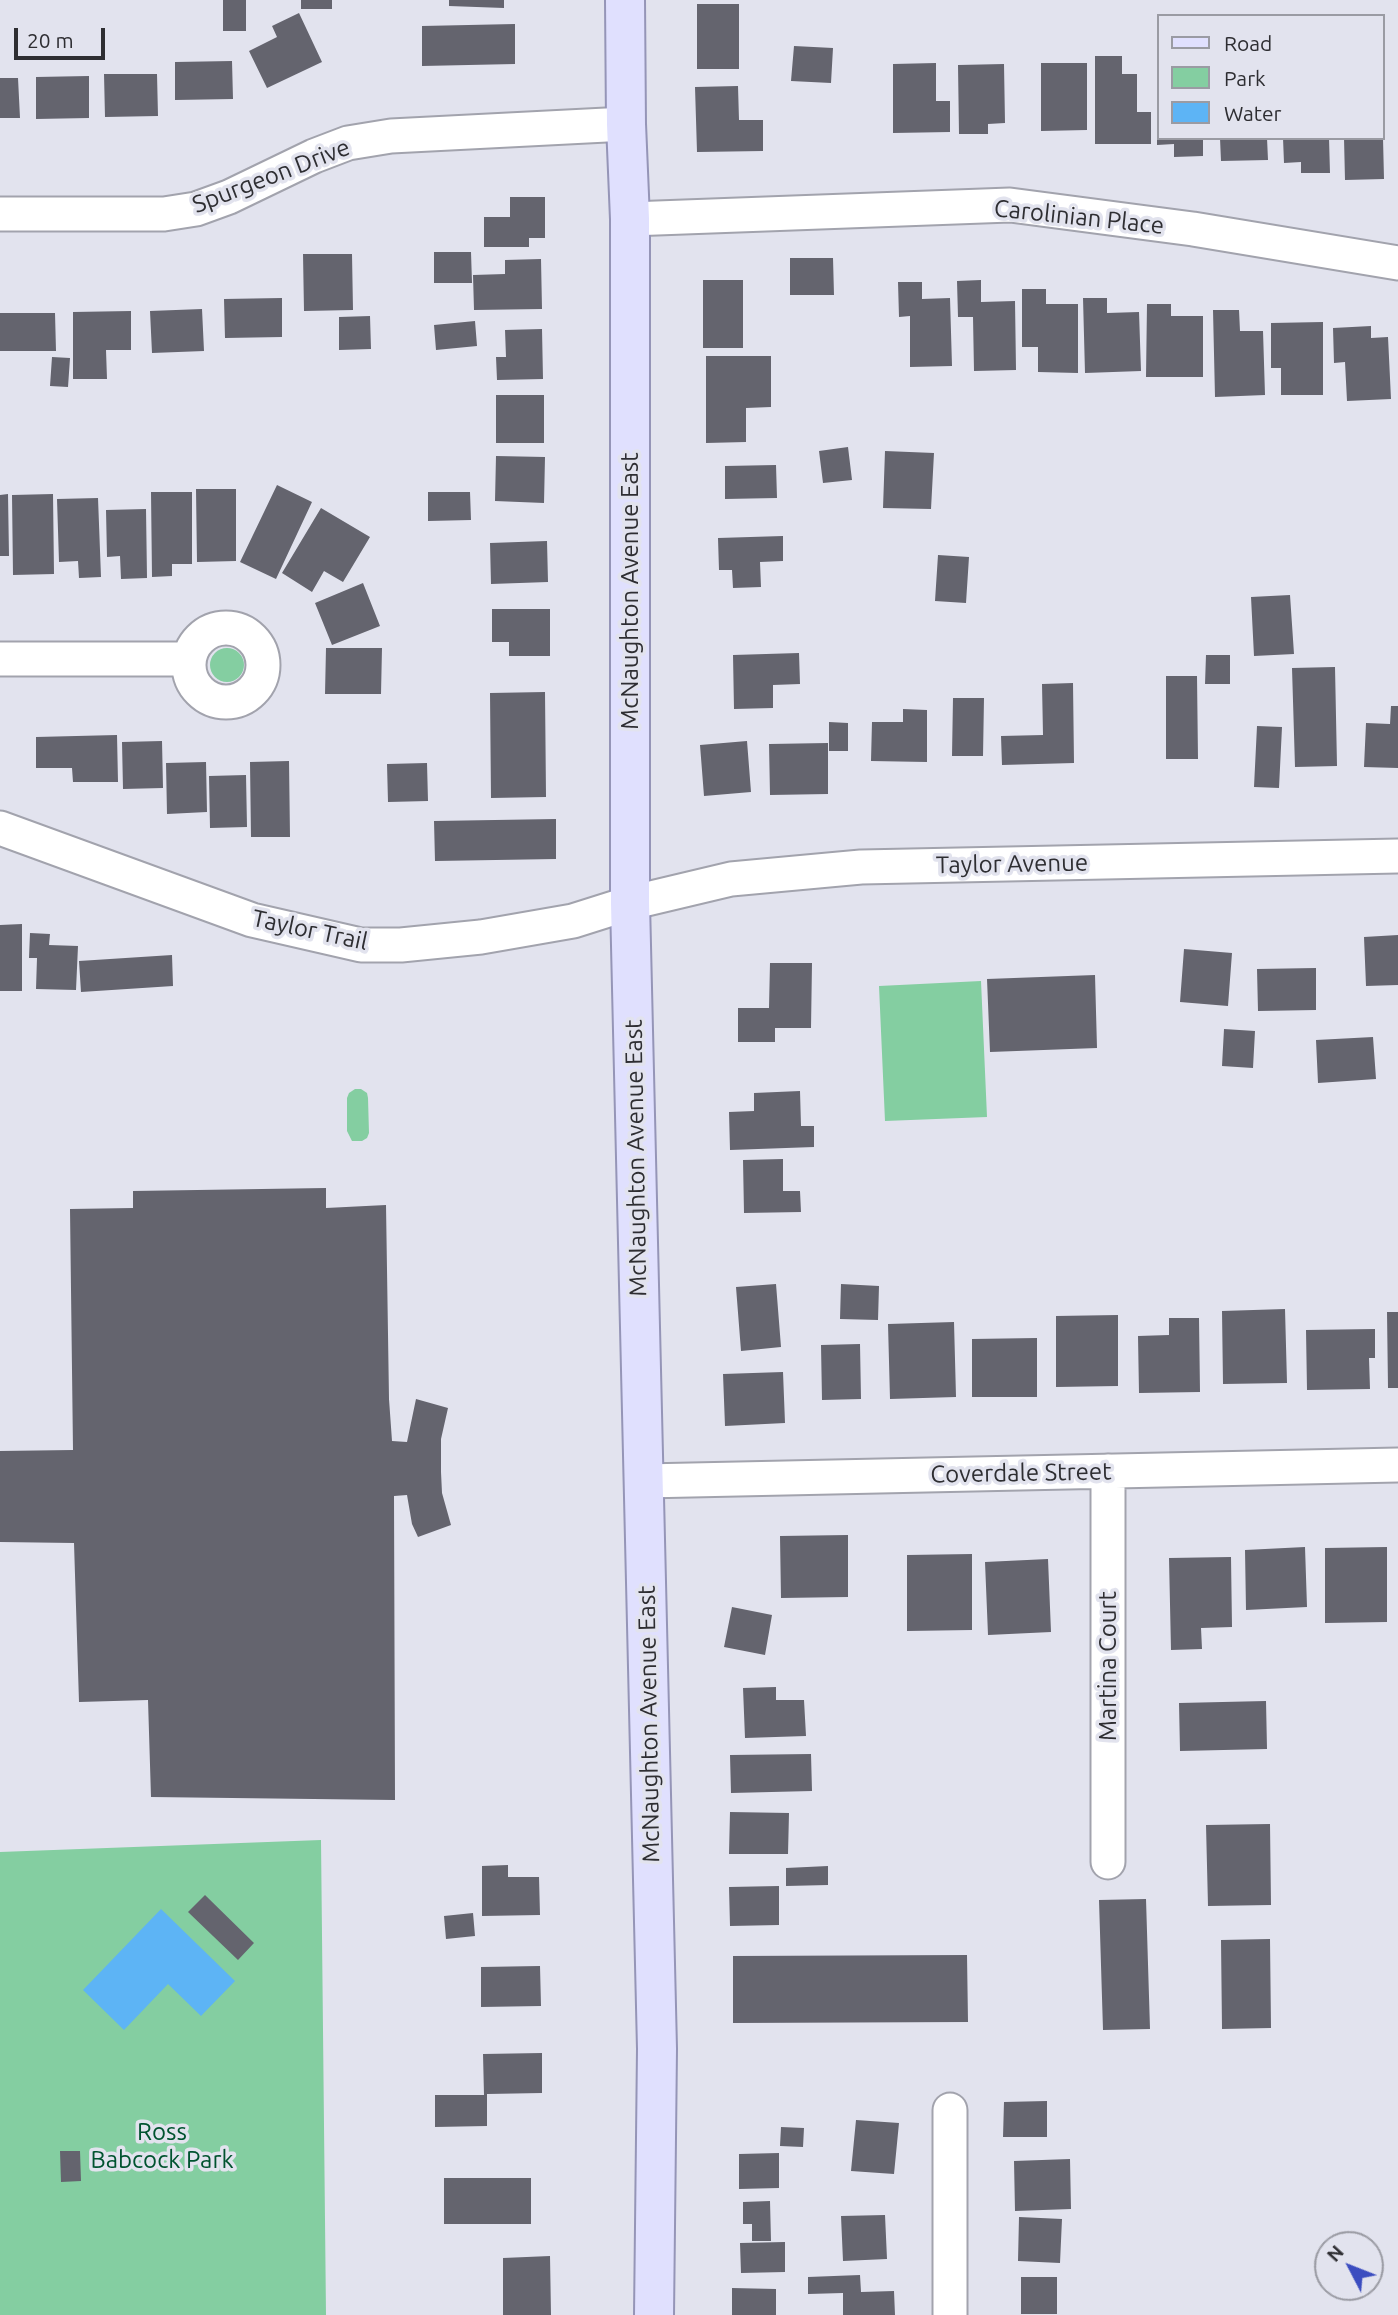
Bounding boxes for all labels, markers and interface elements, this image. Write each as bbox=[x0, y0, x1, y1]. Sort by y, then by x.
scale bar bbox=[18, 14, 108, 58]
legend bbox=[1156, 14, 1384, 140]
text: 20 m bbox=[27, 28, 74, 52]
text: Road bbox=[1224, 31, 1272, 55]
text: Park bbox=[1224, 66, 1266, 90]
text: Water bbox=[1224, 101, 1282, 125]
street label: Spurgeon Drive bbox=[188, 133, 354, 219]
street label: Carolinian Place bbox=[993, 194, 1165, 240]
street label: McNaughton Avenue East bbox=[616, 452, 644, 730]
street label: Taylor Avenue bbox=[936, 848, 1088, 880]
street label: Taylor Trail bbox=[250, 904, 370, 956]
street label: McNaughton Avenue East bbox=[619, 1019, 653, 1297]
street label: Coverdale Street bbox=[930, 1457, 1112, 1489]
street label: McNaughton Avenue East bbox=[632, 1585, 666, 1863]
street label: Martina Court bbox=[1094, 1591, 1122, 1741]
park label: Ross Babcock Park bbox=[90, 2118, 234, 2174]
north arrow bbox=[1314, 2231, 1384, 2301]
text: N bbox=[1322, 2241, 1348, 2266]

